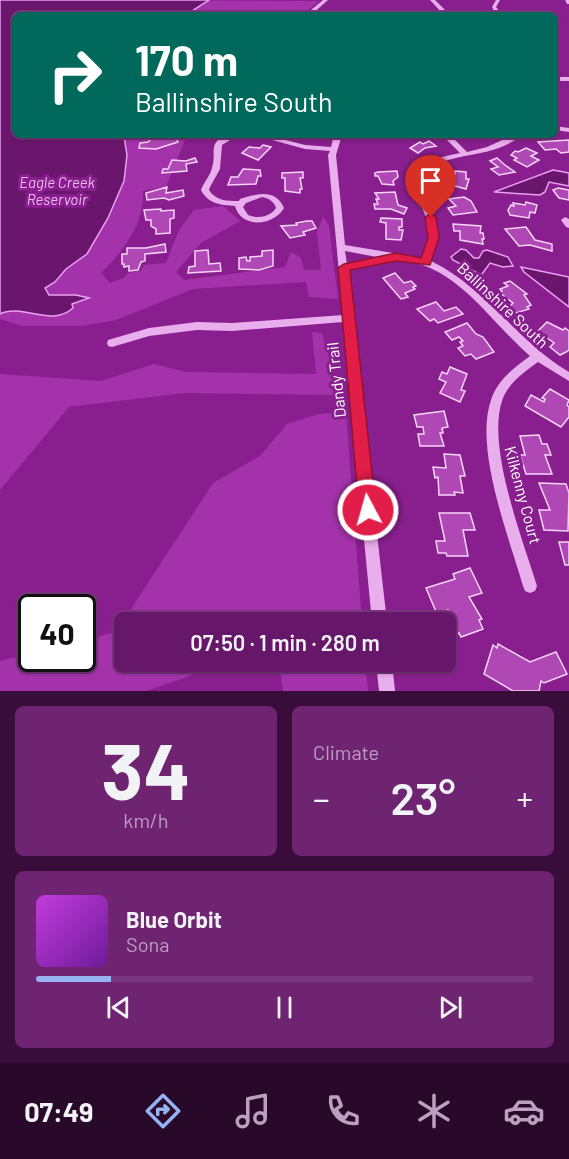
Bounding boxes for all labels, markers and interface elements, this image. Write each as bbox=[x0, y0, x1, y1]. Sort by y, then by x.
text: 170 m bbox=[135, 34, 238, 84]
icon: right bbox=[36, 36, 114, 114]
text: Ballinshire South bbox=[135, 85, 333, 117]
pin bbox=[405, 155, 456, 217]
icon: arrive bbox=[414, 164, 447, 197]
water label: Eagle Creek Reservoir bbox=[19, 173, 95, 208]
street label: Ballinshire South bbox=[454, 258, 553, 352]
street label: Dandy Trail bbox=[322, 341, 349, 419]
street label: Kilkenny Court bbox=[501, 444, 546, 546]
position arrow bbox=[336, 478, 400, 542]
speed limit sign: 40 bbox=[18, 594, 96, 672]
text: 07:50 · 1 min · 280 m bbox=[190, 629, 380, 655]
text: 34 bbox=[101, 722, 191, 816]
text: Climate bbox=[313, 740, 379, 764]
text: 23° bbox=[390, 770, 456, 824]
text: − bbox=[313, 778, 330, 818]
text: + bbox=[517, 778, 533, 818]
text: km/h bbox=[123, 808, 169, 832]
text: Blue Orbit bbox=[126, 906, 222, 932]
text: Sona bbox=[126, 932, 170, 956]
icon: previous bbox=[102, 991, 135, 1024]
icon: pause bbox=[268, 991, 301, 1024]
icon: next bbox=[434, 991, 467, 1024]
icon: directions bbox=[142, 1090, 184, 1132]
icon: music bbox=[232, 1090, 274, 1132]
icon: phone bbox=[322, 1090, 364, 1132]
icon: climate bbox=[413, 1090, 455, 1132]
icon: car bbox=[503, 1090, 545, 1132]
text: 07:49 bbox=[24, 1095, 93, 1127]

